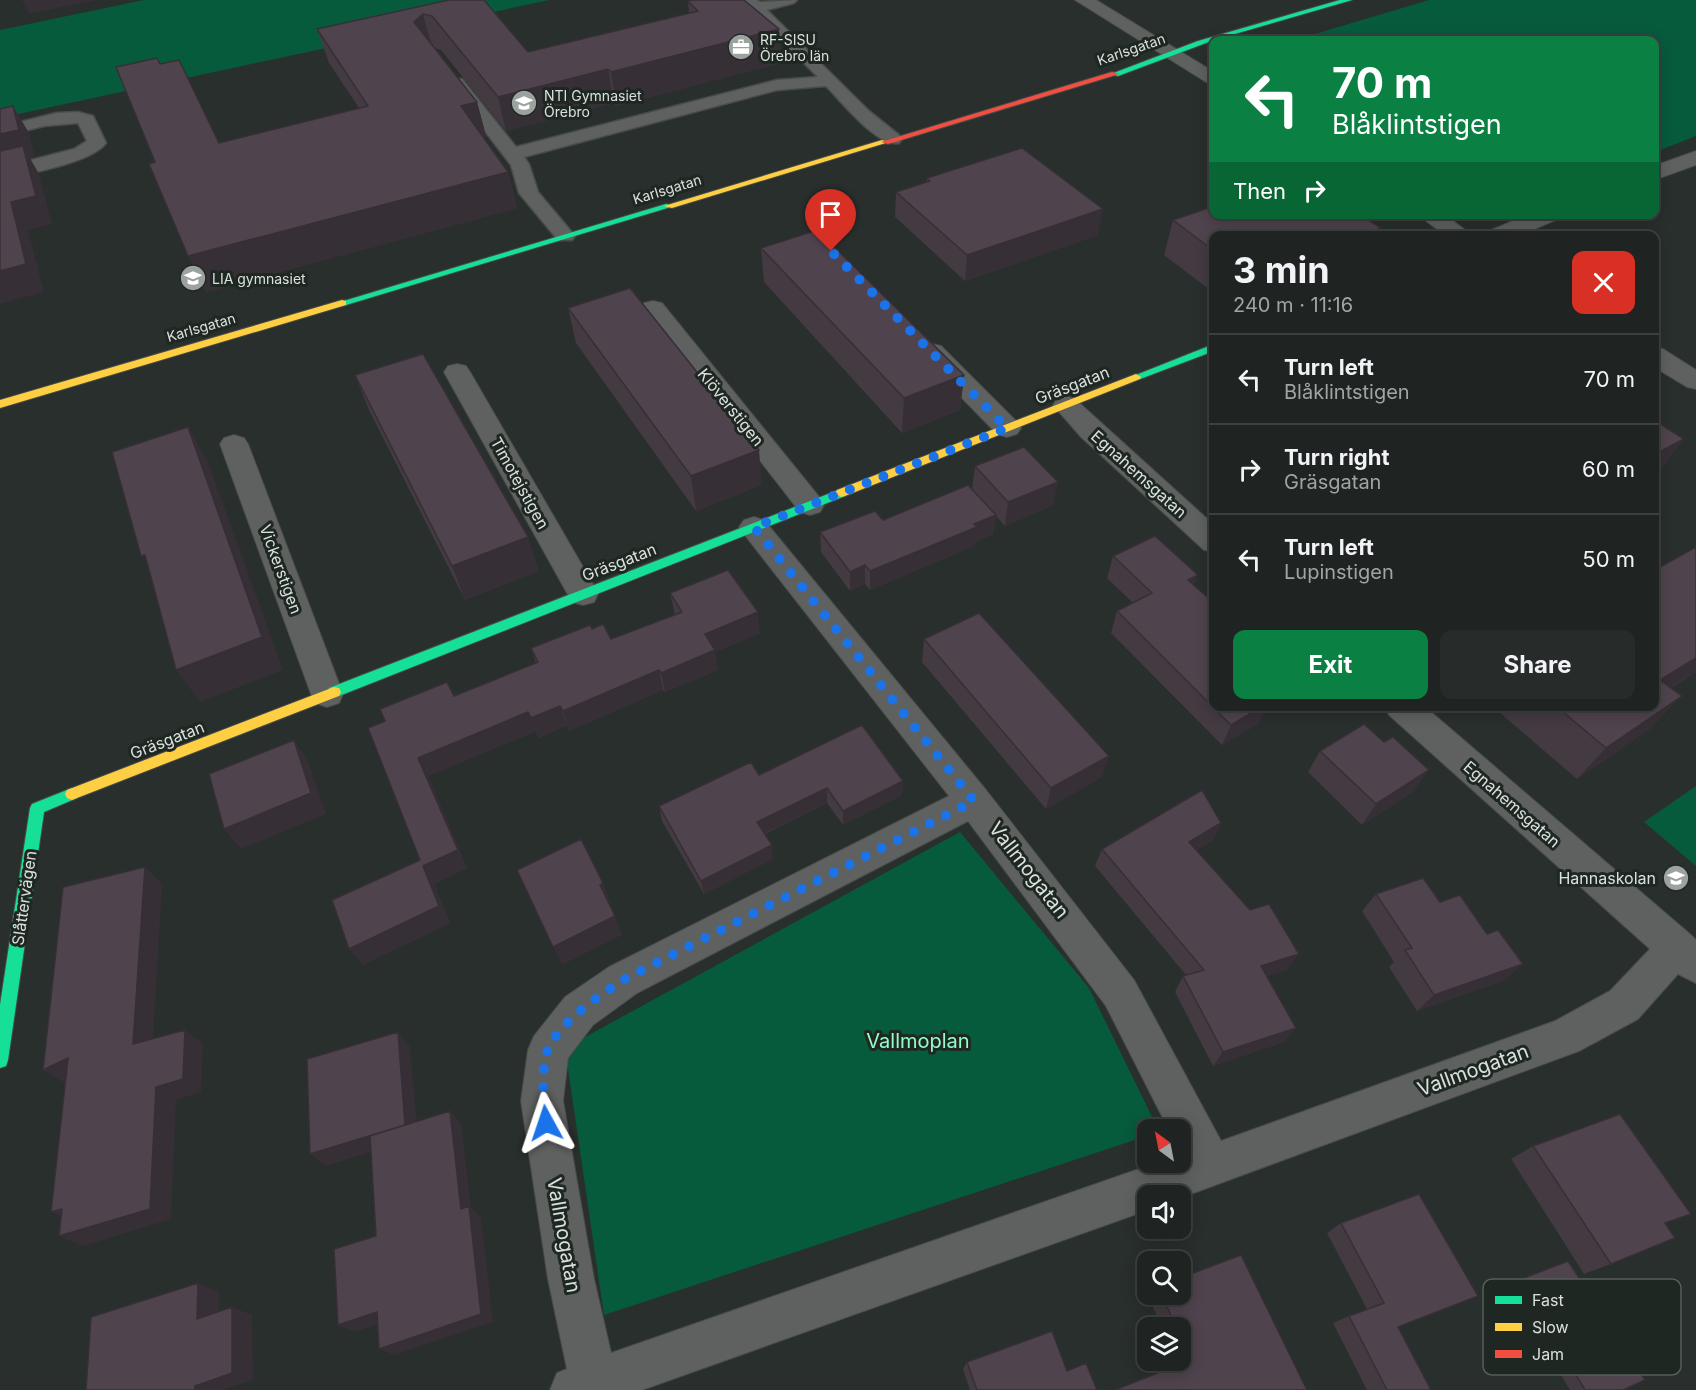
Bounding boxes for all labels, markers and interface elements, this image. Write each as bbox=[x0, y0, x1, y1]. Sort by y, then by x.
street label: Karlsgatan bbox=[1095, 29, 1167, 69]
place label: RF-SISU Örebro län bbox=[760, 31, 829, 64]
office icon: RF-SISU Örebro län bbox=[726, 32, 756, 62]
text: 70 m bbox=[1332, 57, 1432, 108]
icon: left bbox=[1233, 60, 1311, 138]
place label: NTI Gymnasiet Örebro bbox=[544, 87, 642, 120]
school or university icon: NTI Gymnasiet Örebro bbox=[509, 88, 539, 118]
text: Blåklintstigen bbox=[1332, 108, 1502, 141]
street label: Karlsgatan bbox=[631, 171, 703, 207]
icon: right bbox=[1298, 174, 1331, 207]
text: Then bbox=[1233, 178, 1286, 204]
pin bbox=[805, 189, 856, 251]
icon: arrive bbox=[814, 198, 847, 231]
text: 3 min bbox=[1233, 248, 1330, 292]
button: close bbox=[1572, 251, 1635, 314]
school or university icon: LIA gymnasiet bbox=[178, 263, 208, 293]
place label: LIA gymnasiet bbox=[212, 270, 306, 287]
text: 240 m · 11:16 bbox=[1233, 293, 1353, 317]
street label: Karlsgatan bbox=[165, 309, 237, 345]
text: Turn left bbox=[1284, 354, 1374, 380]
street label: Gräsgatan bbox=[1032, 362, 1112, 408]
icon: left bbox=[1233, 363, 1266, 396]
street label: Klöverstigen bbox=[694, 364, 768, 450]
text: 70 m bbox=[1584, 366, 1635, 392]
text: Blåklintstigen bbox=[1284, 380, 1410, 404]
street label: Egnahemsgatan bbox=[1087, 426, 1191, 522]
street label: Timotejstigen bbox=[486, 433, 554, 533]
text: Turn right bbox=[1284, 444, 1390, 470]
icon: right bbox=[1233, 453, 1266, 486]
text: 60 m bbox=[1582, 456, 1635, 482]
text: Gräsgatan bbox=[1284, 470, 1381, 494]
street label: Vickerstigen bbox=[256, 521, 306, 617]
text: Turn left bbox=[1284, 534, 1374, 560]
street label: Gräsgatan bbox=[579, 539, 659, 585]
icon: left bbox=[1233, 543, 1266, 576]
text: 50 m bbox=[1582, 546, 1635, 572]
text: Lupinstigen bbox=[1284, 560, 1394, 584]
button: Exit bbox=[1233, 630, 1428, 699]
button: Share bbox=[1440, 630, 1635, 699]
street label: Gräsgatan bbox=[127, 717, 207, 763]
street label: Egnahemsgatan bbox=[1460, 757, 1564, 851]
street label: Vallmogatan bbox=[984, 817, 1074, 923]
street label: Slåttervägen bbox=[7, 850, 41, 946]
school or university icon: Hannaskolan bbox=[1661, 863, 1691, 893]
place label: Hannaskolan bbox=[1558, 868, 1656, 888]
park label: Vallmoplan bbox=[866, 1029, 970, 1053]
street label: Vallmogatan bbox=[1414, 1039, 1532, 1101]
position arrow bbox=[514, 1091, 578, 1155]
north arrow bbox=[1137, 1119, 1191, 1173]
map controls bbox=[1137, 1119, 1191, 1371]
street label: Vallmogatan bbox=[542, 1176, 586, 1294]
button: sound bbox=[1137, 1185, 1191, 1239]
button: search bbox=[1137, 1251, 1191, 1305]
legend bbox=[1483, 1279, 1681, 1375]
text: Fast bbox=[1532, 1290, 1564, 1310]
button: layers bbox=[1137, 1317, 1191, 1371]
text: Slow bbox=[1532, 1317, 1569, 1337]
text: Jam bbox=[1532, 1344, 1564, 1364]

